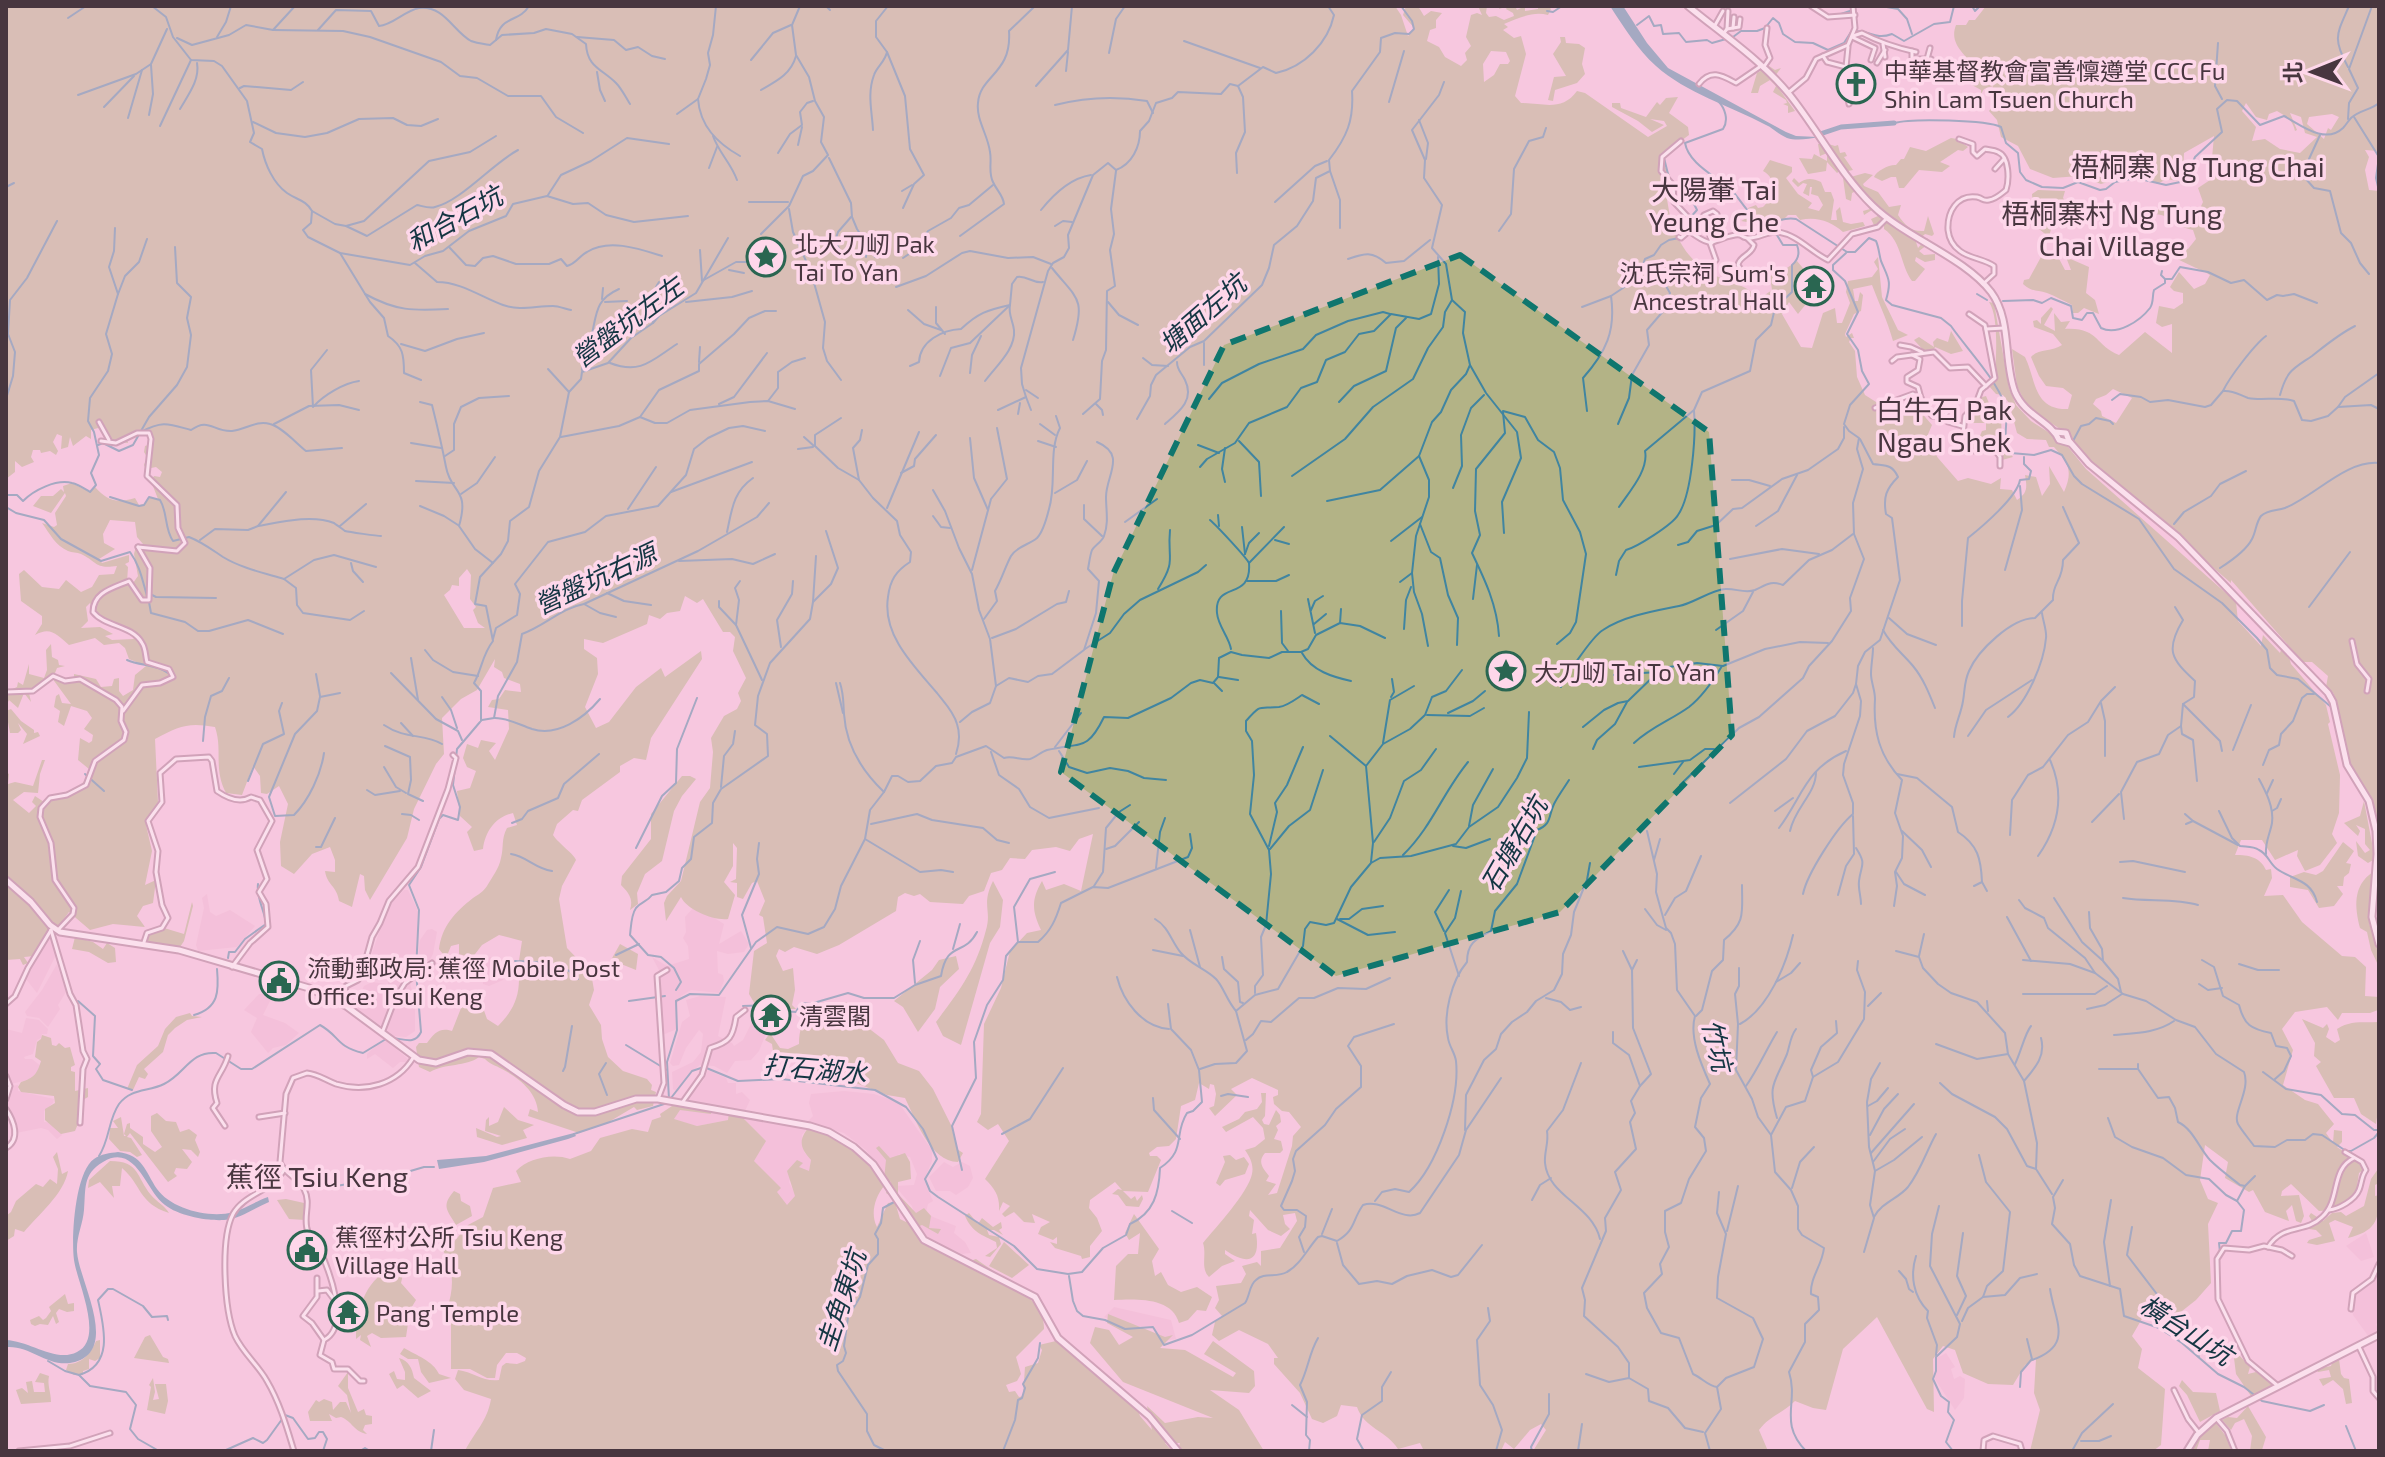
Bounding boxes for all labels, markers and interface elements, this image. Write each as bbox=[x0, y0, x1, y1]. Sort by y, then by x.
north arrow bbox=[2273, 32, 2353, 112]
place label: 中華基督教會富善懍遵堂 CCC Fu Shin Lam Tsuen Church bbox=[1884, 56, 2225, 113]
text: 北 bbox=[2279, 61, 2305, 84]
church icon: 中華基督教會富善懍遵堂 CCC Fu Shin Lam Tsuen Church bbox=[1835, 63, 1877, 105]
district label: 梧桐寨 Ng Tung Chai bbox=[2071, 149, 2325, 183]
district label: 大陽輋 Tai Yeung Che bbox=[1649, 172, 1779, 238]
water label: 和合石坑 bbox=[401, 177, 510, 257]
district label: 梧桐寨村 Ng Tung Chai Village bbox=[2002, 196, 2223, 262]
place label: 北大刀屻 Pak Tai To Yan bbox=[794, 229, 935, 286]
place icon: 北大刀屻 Pak Tai To Yan bbox=[745, 236, 787, 278]
place label: 沈氏宗祠 Sum's Ancestral Hall bbox=[1620, 258, 1786, 315]
water label: 塘面左坑 bbox=[1153, 265, 1254, 359]
temple icon: 沈氏宗祠 Sum's Ancestral Hall bbox=[1793, 265, 1835, 307]
water label: 營盤坑左左 bbox=[566, 268, 691, 373]
district label: 白牛石 Pak Ngau Shek bbox=[1876, 392, 2012, 458]
water label: 營盤坑右源 bbox=[530, 535, 664, 620]
place icon: 大刀屻 Tai To Yan bbox=[1485, 650, 1527, 692]
place label: 大刀屻 Tai To Yan bbox=[1534, 657, 1716, 686]
water label: 石塘右坑 bbox=[1474, 788, 1554, 897]
place label: 流動郵政局: 蕉徑 Mobile Post Office: Tsui Keng bbox=[307, 953, 620, 1010]
public building icon: 流動郵政局: 蕉徑 Mobile Post Office: Tsui Keng bbox=[258, 960, 300, 1002]
temple icon: 清雲閣 bbox=[750, 994, 792, 1036]
place label: 清雲閣 bbox=[799, 1001, 871, 1030]
water label: 竹坑 bbox=[1697, 1016, 1740, 1078]
water label: 打石湖水 bbox=[762, 1048, 869, 1088]
district label: 蕉徑 Tsiu Keng bbox=[226, 1159, 408, 1193]
place label: 蕉徑村公所 Tsiu Keng Village Hall bbox=[335, 1222, 563, 1279]
public building icon: 蕉徑村公所 Tsiu Keng Village Hall bbox=[286, 1229, 328, 1271]
water label: 圭角東坑 bbox=[809, 1242, 872, 1354]
water label: 橫台山坑 bbox=[2135, 1288, 2242, 1372]
temple icon: Pang' Temple bbox=[327, 1291, 369, 1333]
place label: Pang' Temple bbox=[376, 1298, 519, 1327]

